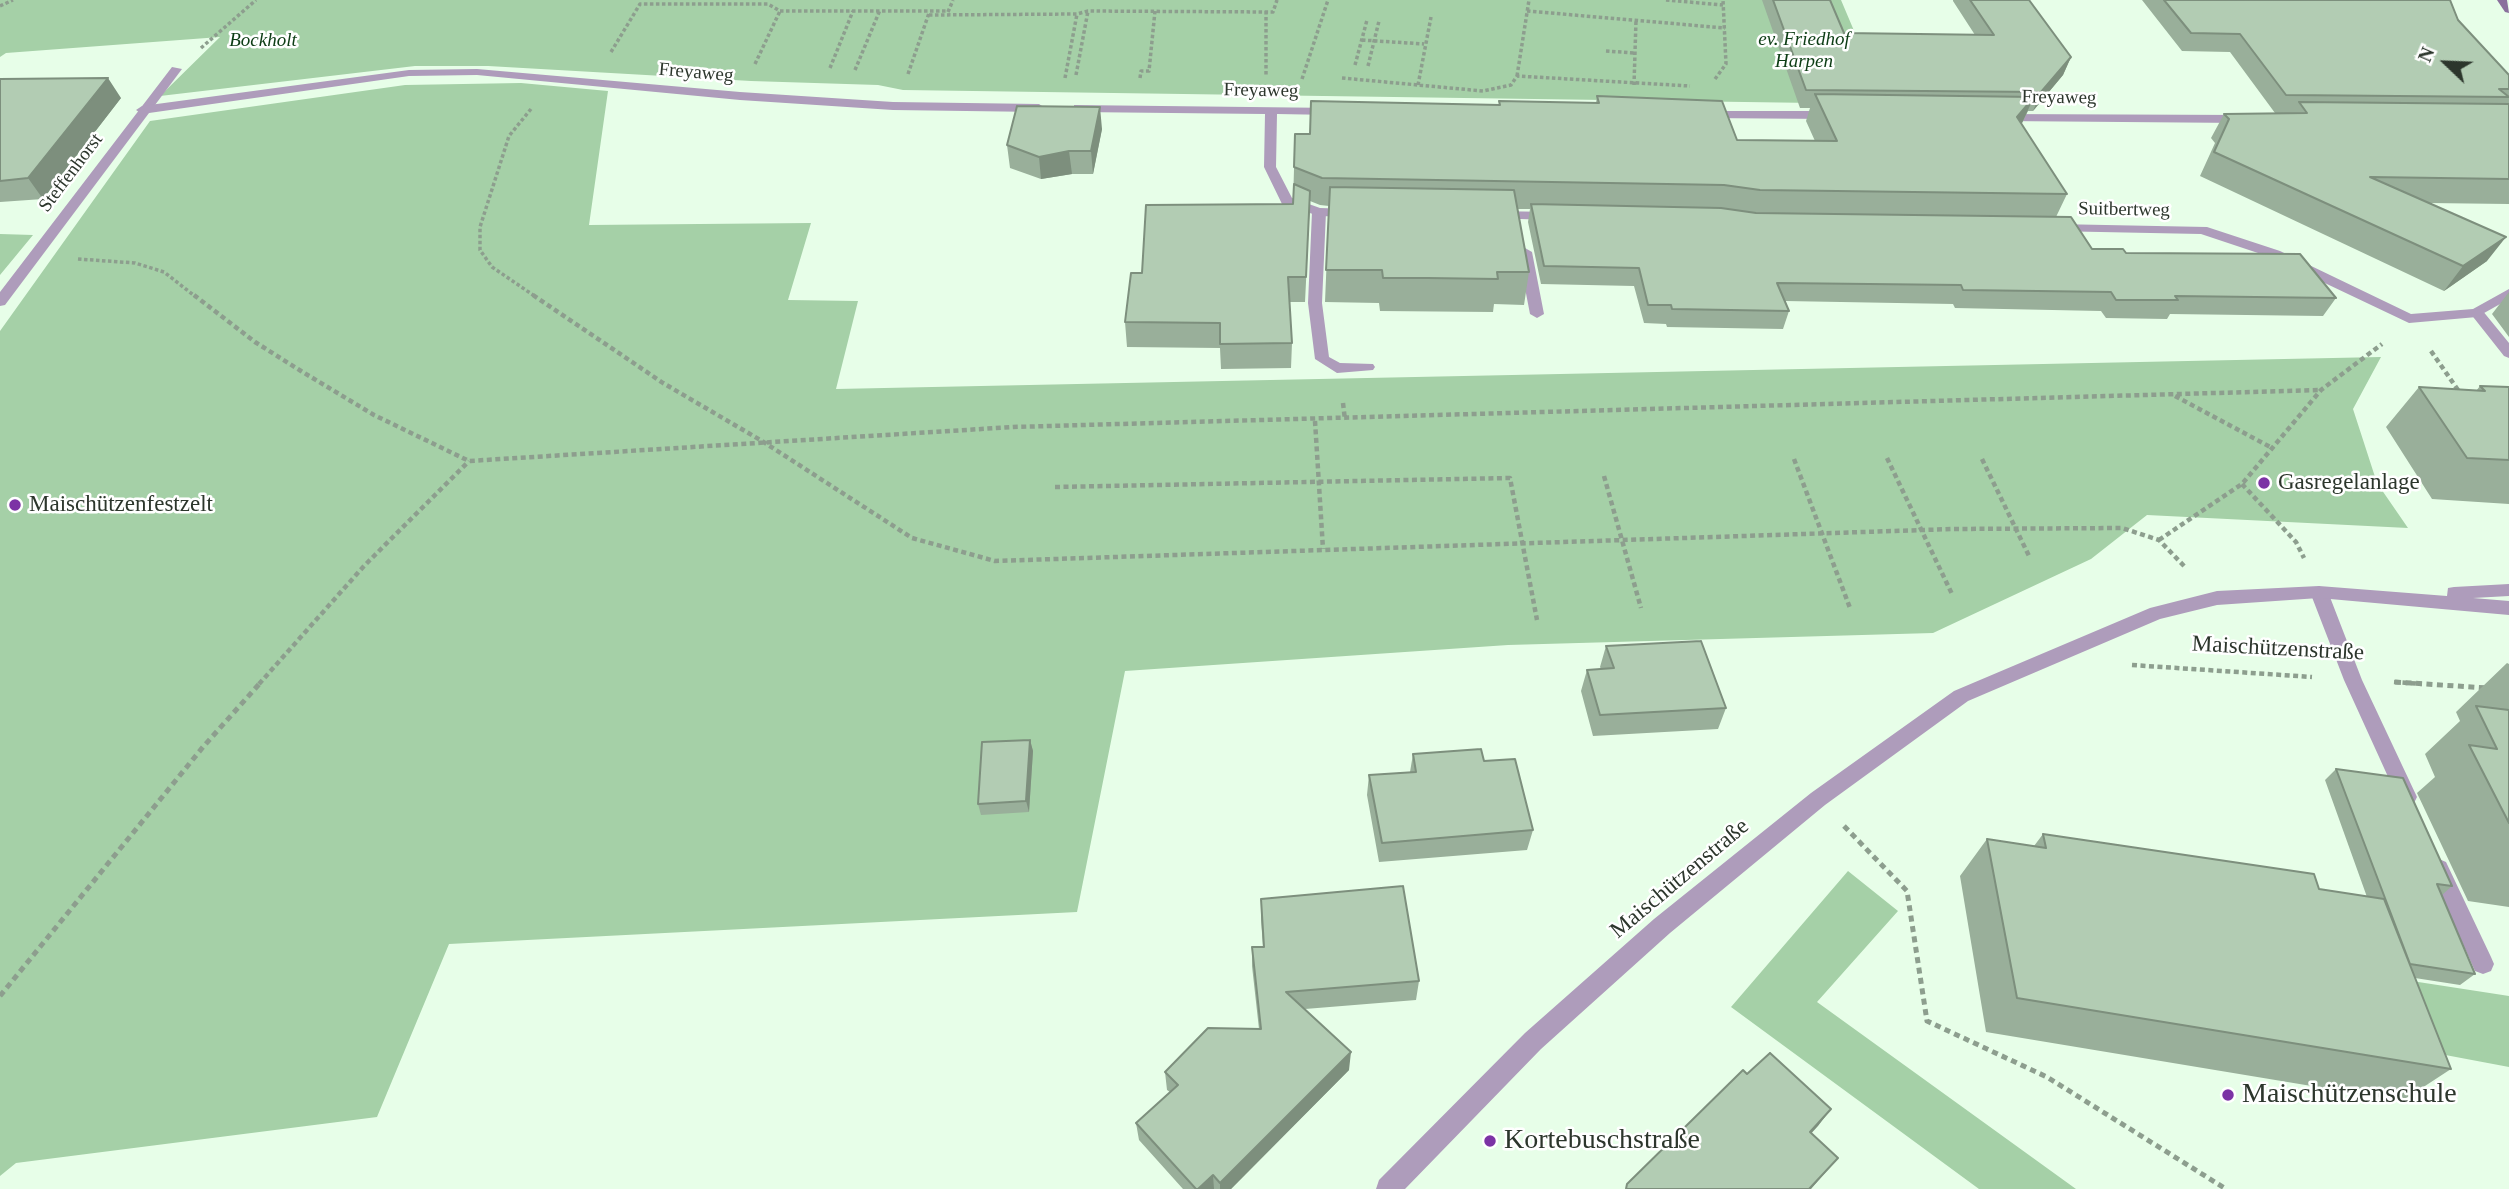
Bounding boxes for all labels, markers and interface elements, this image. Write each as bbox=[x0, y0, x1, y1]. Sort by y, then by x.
north arrow bbox=[2411, 28, 2481, 98]
park label: ev. Friedhof Harpen bbox=[1758, 29, 1850, 73]
park label: Bockholt bbox=[229, 30, 297, 52]
text: N bbox=[2414, 44, 2439, 65]
street label: Freyaweg bbox=[658, 58, 734, 88]
street label: Freyaweg bbox=[1223, 79, 1299, 103]
street label: Freyaweg bbox=[2021, 86, 2097, 110]
street label: Steffenhorst bbox=[34, 129, 108, 217]
street label: Suitbertweg bbox=[2078, 198, 2170, 222]
place label: Gasregelanlage bbox=[2278, 469, 2420, 497]
marker: Gasregelanlage bbox=[2256, 475, 2272, 491]
place label: Maischützenfestzelt bbox=[29, 491, 213, 519]
marker: Maischützenfestzelt bbox=[7, 497, 23, 513]
street label: Maischützenstraße bbox=[2191, 631, 2365, 667]
street label: Maischützenstraße bbox=[1605, 813, 1755, 945]
place label: Maischützenschule bbox=[2242, 1078, 2457, 1112]
marker: Maischützenschule bbox=[2220, 1087, 2236, 1103]
place label: Kortebuschstraße bbox=[1504, 1124, 1700, 1158]
marker: Kortebuschstraße bbox=[1482, 1133, 1498, 1149]

